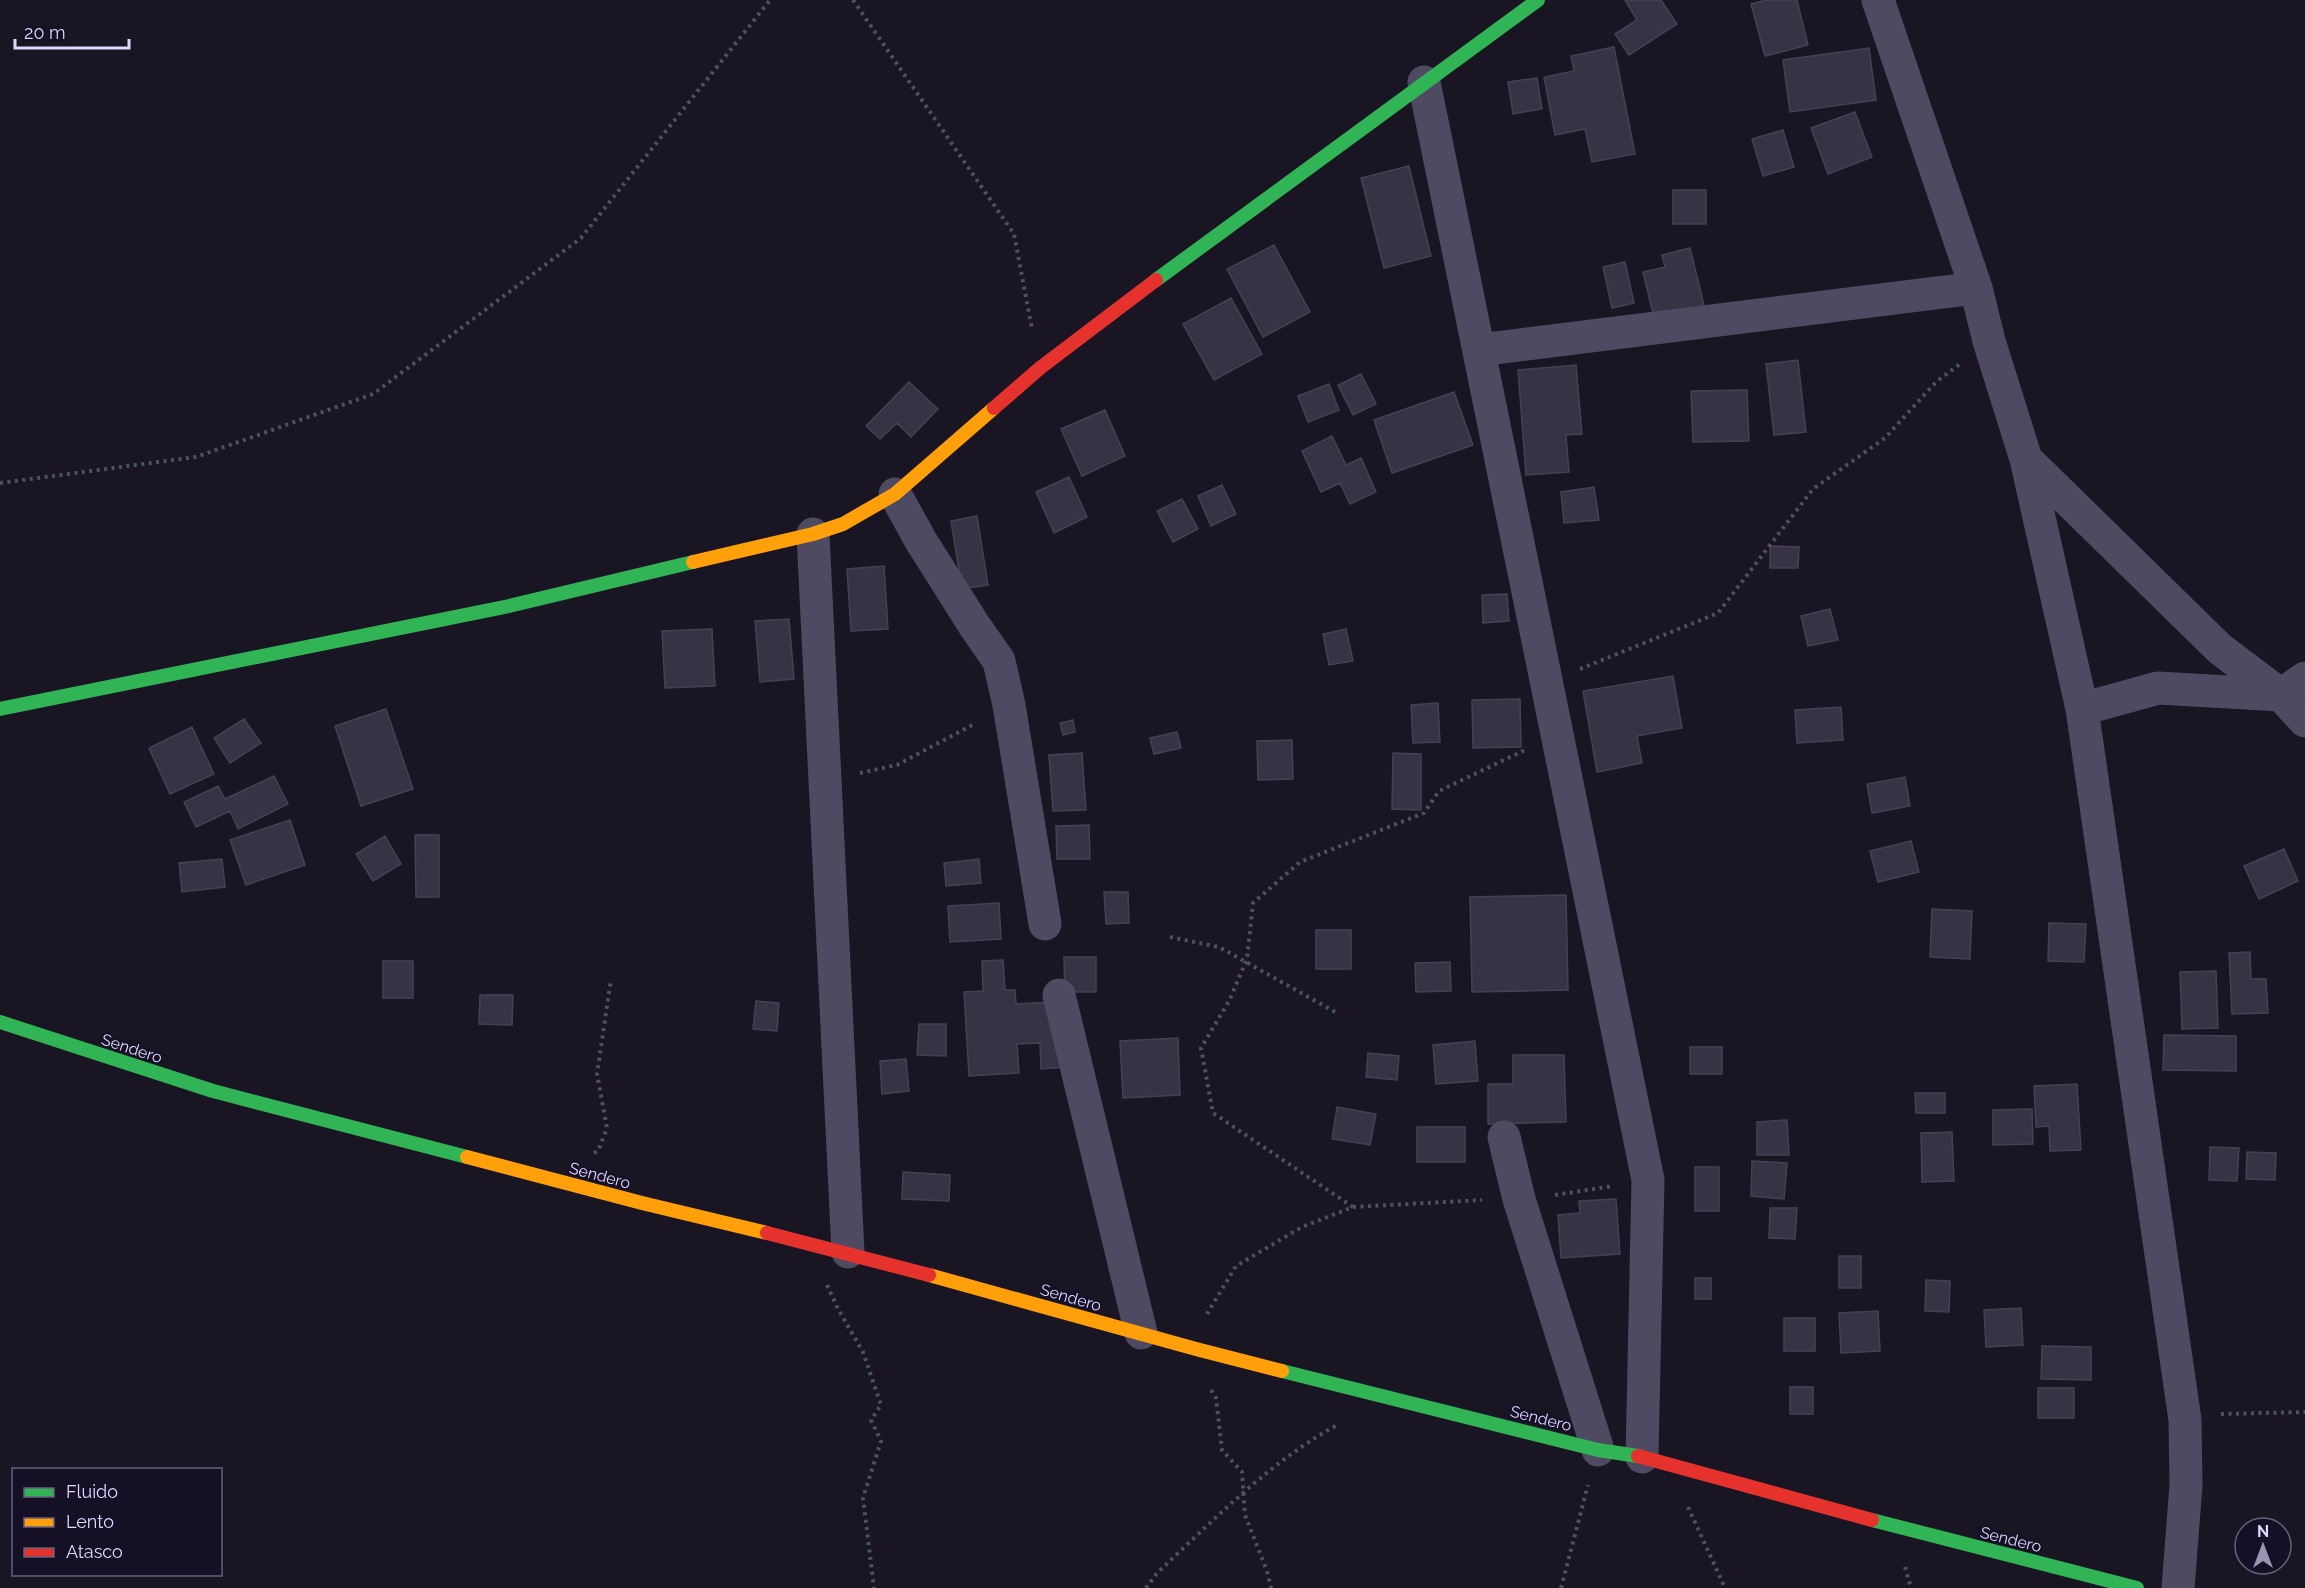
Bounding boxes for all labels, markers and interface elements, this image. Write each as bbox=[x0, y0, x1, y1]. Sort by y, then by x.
scale bar bbox=[15, 12, 129, 50]
text: 20 m bbox=[24, 22, 66, 43]
street label: Sendero bbox=[99, 1030, 165, 1067]
street label: Sendero bbox=[567, 1158, 633, 1193]
street label: Sendero bbox=[1038, 1280, 1104, 1315]
street label: Sendero bbox=[1508, 1402, 1574, 1435]
legend bbox=[12, 1468, 222, 1576]
text: Fluido bbox=[66, 1481, 118, 1502]
text: Lento bbox=[66, 1511, 114, 1532]
north arrow bbox=[2233, 1516, 2293, 1576]
text: N bbox=[2257, 1522, 2269, 1541]
street label: Sendero bbox=[1978, 1523, 2044, 1556]
text: Atasco bbox=[66, 1541, 123, 1562]

